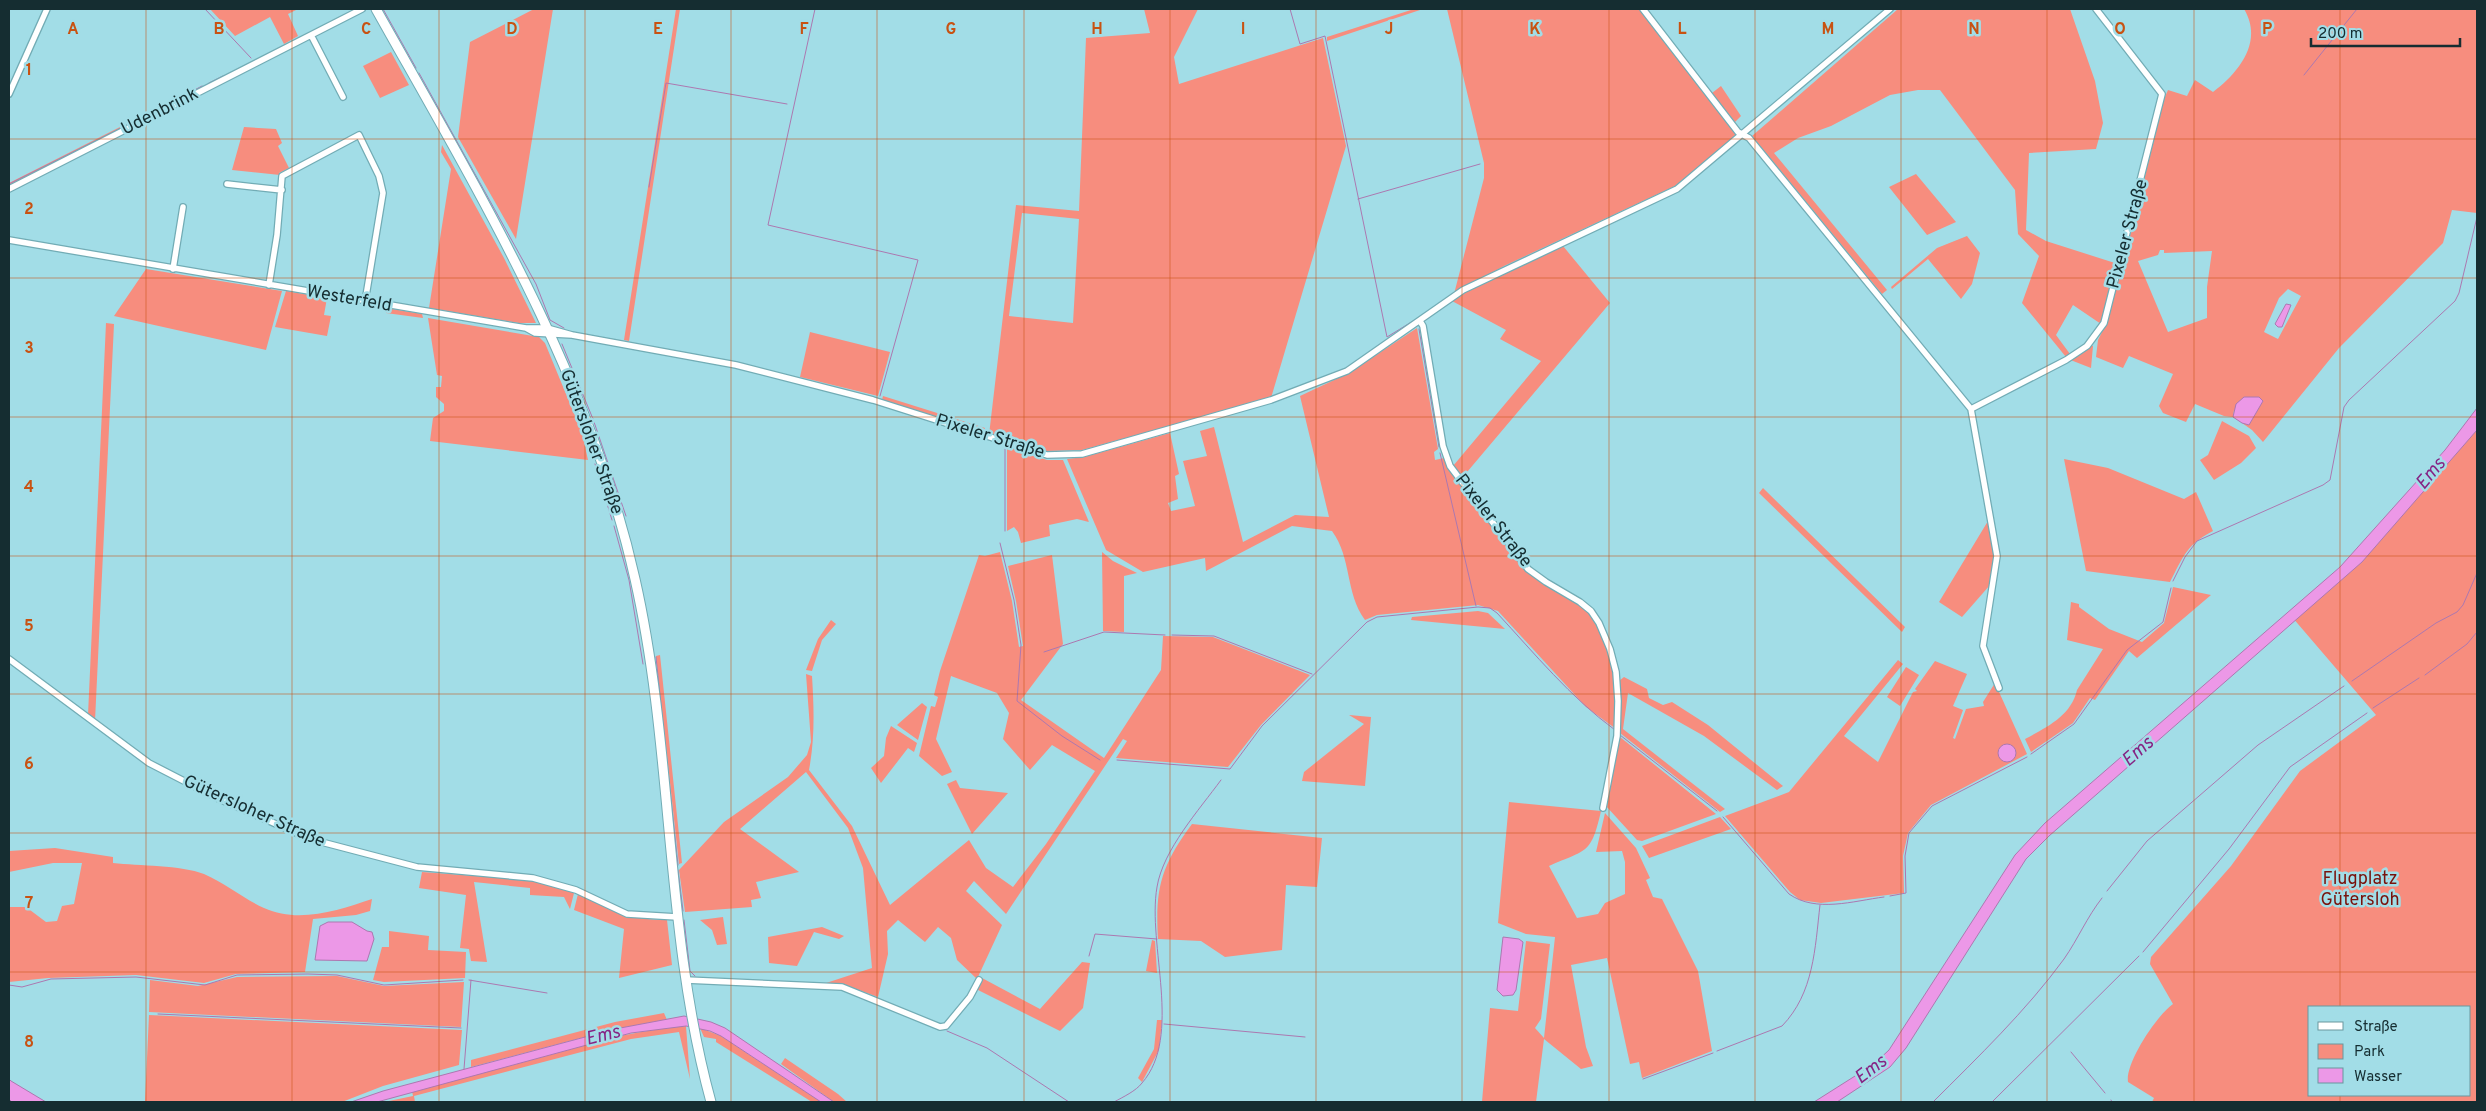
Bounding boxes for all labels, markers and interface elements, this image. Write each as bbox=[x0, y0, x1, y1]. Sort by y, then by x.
scale bar bbox=[2311, 15, 2460, 47]
text: A bbox=[67, 20, 79, 40]
text: B bbox=[213, 20, 225, 40]
text: C bbox=[361, 20, 371, 40]
text: D bbox=[506, 20, 518, 40]
text: E bbox=[653, 20, 663, 40]
text: F bbox=[799, 20, 809, 40]
text: G bbox=[946, 20, 956, 40]
text: H bbox=[1091, 20, 1103, 40]
text: I bbox=[1241, 20, 1245, 40]
text: J bbox=[1385, 20, 1393, 40]
text: K bbox=[1529, 20, 1541, 40]
text: L bbox=[1677, 20, 1687, 40]
text: M bbox=[1822, 20, 1834, 40]
text: N bbox=[1968, 20, 1980, 40]
text: O bbox=[2114, 20, 2126, 40]
text: P bbox=[2262, 20, 2272, 40]
text: 200 m bbox=[2318, 25, 2363, 44]
text: 1 bbox=[26, 61, 32, 81]
street label: Udenbrink bbox=[117, 83, 203, 141]
street label: Pixeler Straße bbox=[2102, 177, 2154, 291]
text: 2 bbox=[24, 200, 34, 220]
street label: Westerfeld bbox=[305, 280, 393, 318]
text: 3 bbox=[24, 339, 34, 359]
street label: Gütersloher Straße bbox=[554, 366, 628, 518]
street label: Pixeler Straße bbox=[933, 410, 1047, 464]
water label: Ems bbox=[2411, 453, 2452, 495]
street label: Pixeler Straße bbox=[1449, 470, 1537, 572]
text: 4 bbox=[24, 478, 34, 498]
text: 5 bbox=[24, 617, 34, 637]
water label: Ems bbox=[2117, 731, 2159, 772]
text: 6 bbox=[24, 755, 34, 775]
street label: Gütersloher Straße bbox=[179, 770, 329, 854]
park label: Flugplatz Gütersloh bbox=[2320, 868, 2400, 912]
text: 7 bbox=[25, 894, 33, 914]
legend bbox=[2308, 1006, 2471, 1096]
text: Straße bbox=[2354, 1018, 2398, 1037]
water label: Ems bbox=[583, 1020, 623, 1052]
text: 8 bbox=[24, 1033, 34, 1053]
text: Park bbox=[2354, 1043, 2385, 1062]
water label: Ems bbox=[1850, 1050, 1892, 1090]
text: Wasser bbox=[2354, 1068, 2402, 1087]

